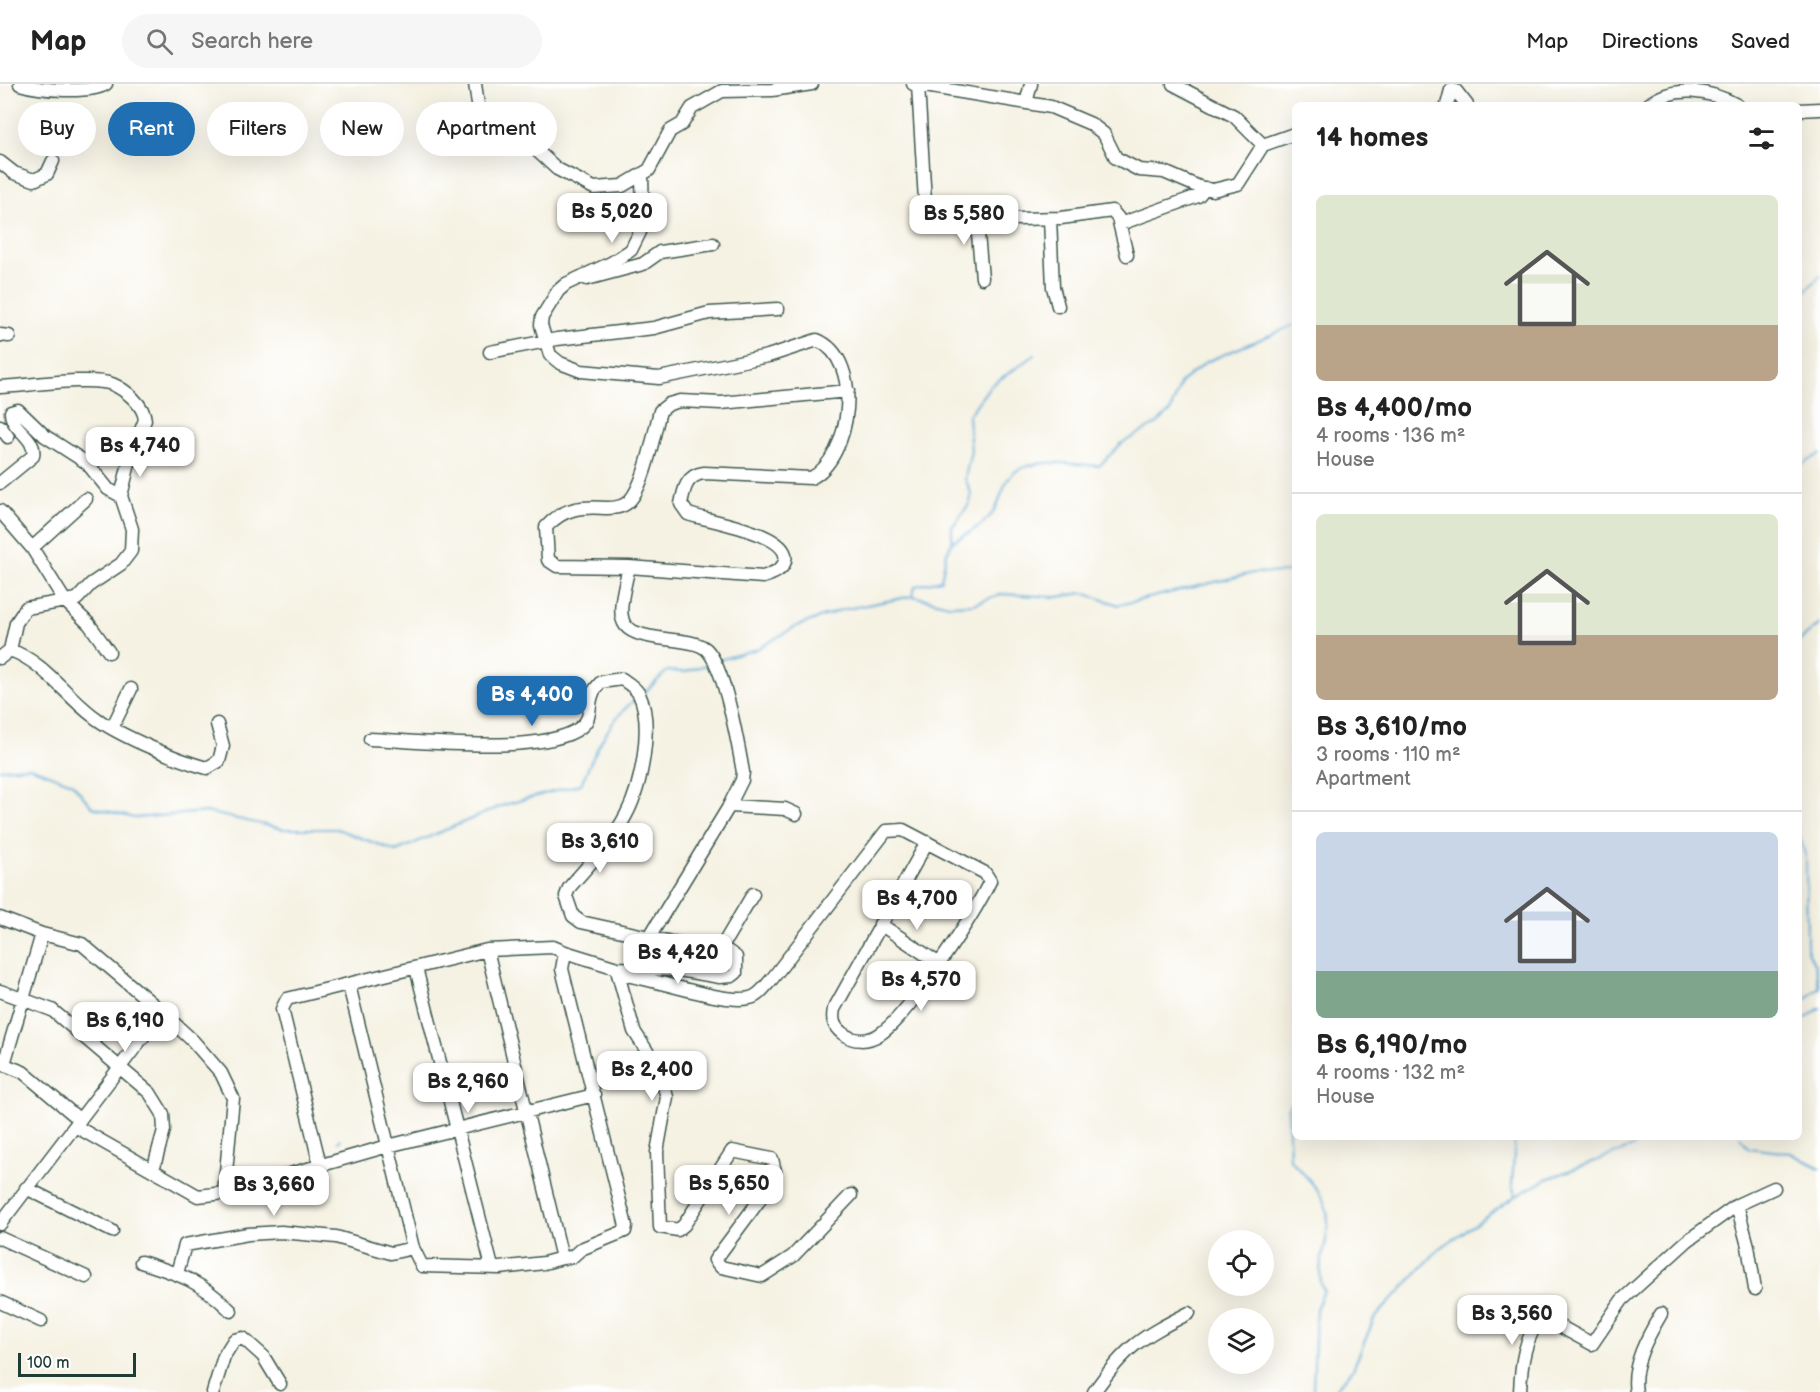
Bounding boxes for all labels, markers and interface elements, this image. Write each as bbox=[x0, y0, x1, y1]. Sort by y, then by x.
search box bbox=[122, 14, 542, 68]
text: Map bbox=[30, 25, 86, 58]
icon: search bbox=[143, 25, 176, 58]
text: Search here bbox=[191, 28, 313, 55]
text: Map bbox=[1526, 29, 1569, 54]
text: Directions bbox=[1602, 29, 1698, 54]
text: Saved bbox=[1731, 29, 1790, 54]
chip: Buy bbox=[18, 102, 96, 156]
chip: Rent bbox=[108, 102, 195, 156]
chip: Filters bbox=[207, 102, 308, 156]
chip: New bbox=[320, 102, 404, 156]
chip: Apartment bbox=[416, 102, 557, 156]
icon: filters bbox=[1745, 122, 1778, 155]
text: 14 homes bbox=[1316, 123, 1428, 154]
pin: Bs 5,020 bbox=[550, 193, 674, 244]
pin: Bs 5,580 bbox=[902, 195, 1026, 246]
text: Bs 5,020 bbox=[571, 200, 653, 224]
text: Bs 5,580 bbox=[923, 202, 1005, 226]
icon: home bbox=[1493, 234, 1601, 342]
text: Bs 4,400/mo bbox=[1316, 393, 1472, 424]
text: 4 rooms · 136 m² bbox=[1316, 424, 1465, 448]
pin: Bs 4,740 bbox=[78, 427, 202, 478]
text: Bs 4,740 bbox=[100, 434, 180, 458]
text: House bbox=[1316, 448, 1375, 472]
icon: home bbox=[1493, 553, 1601, 661]
pin: Bs 4,400 bbox=[470, 676, 594, 727]
text: Bs 4,400 bbox=[491, 683, 573, 707]
text: Bs 3,610/mo bbox=[1316, 712, 1467, 743]
text: 3 rooms · 110 m² bbox=[1316, 743, 1461, 767]
text: Apartment bbox=[1316, 767, 1411, 791]
pin: Bs 3,610 bbox=[538, 823, 662, 874]
text: Bs 3,610 bbox=[561, 830, 639, 854]
icon: home bbox=[1493, 871, 1601, 979]
pin: Bs 4,700 bbox=[855, 880, 979, 931]
text: Bs 4,700 bbox=[876, 887, 958, 911]
pin: Bs 4,420 bbox=[616, 934, 740, 985]
text: Bs 4,420 bbox=[637, 941, 719, 965]
pin: Bs 4,570 bbox=[859, 961, 983, 1012]
text: Bs 4,570 bbox=[881, 968, 961, 992]
pin: Bs 6,190 bbox=[63, 1002, 187, 1053]
text: Bs 6,190 bbox=[86, 1009, 164, 1033]
text: Bs 6,190/mo bbox=[1316, 1030, 1467, 1061]
pin: Bs 2,400 bbox=[590, 1051, 714, 1102]
text: Bs 2,400 bbox=[611, 1058, 693, 1082]
text: 4 rooms · 132 m² bbox=[1316, 1061, 1465, 1085]
pin: Bs 2,960 bbox=[406, 1063, 530, 1114]
text: Bs 2,960 bbox=[427, 1070, 509, 1094]
text: House bbox=[1316, 1085, 1375, 1109]
pin: Bs 5,650 bbox=[667, 1165, 791, 1216]
pin: Bs 3,660 bbox=[212, 1166, 336, 1217]
text: Bs 5,650 bbox=[688, 1172, 770, 1196]
text: Bs 3,660 bbox=[233, 1173, 315, 1197]
map controls bbox=[1208, 1230, 1274, 1374]
button: locate bbox=[1208, 1230, 1274, 1296]
pin: Bs 3,560 bbox=[1450, 1295, 1574, 1346]
text: Bs 3,560 bbox=[1471, 1302, 1553, 1326]
button: layers bbox=[1208, 1308, 1274, 1374]
scale bar bbox=[18, 1350, 136, 1378]
text: 100 m bbox=[27, 1354, 70, 1373]

